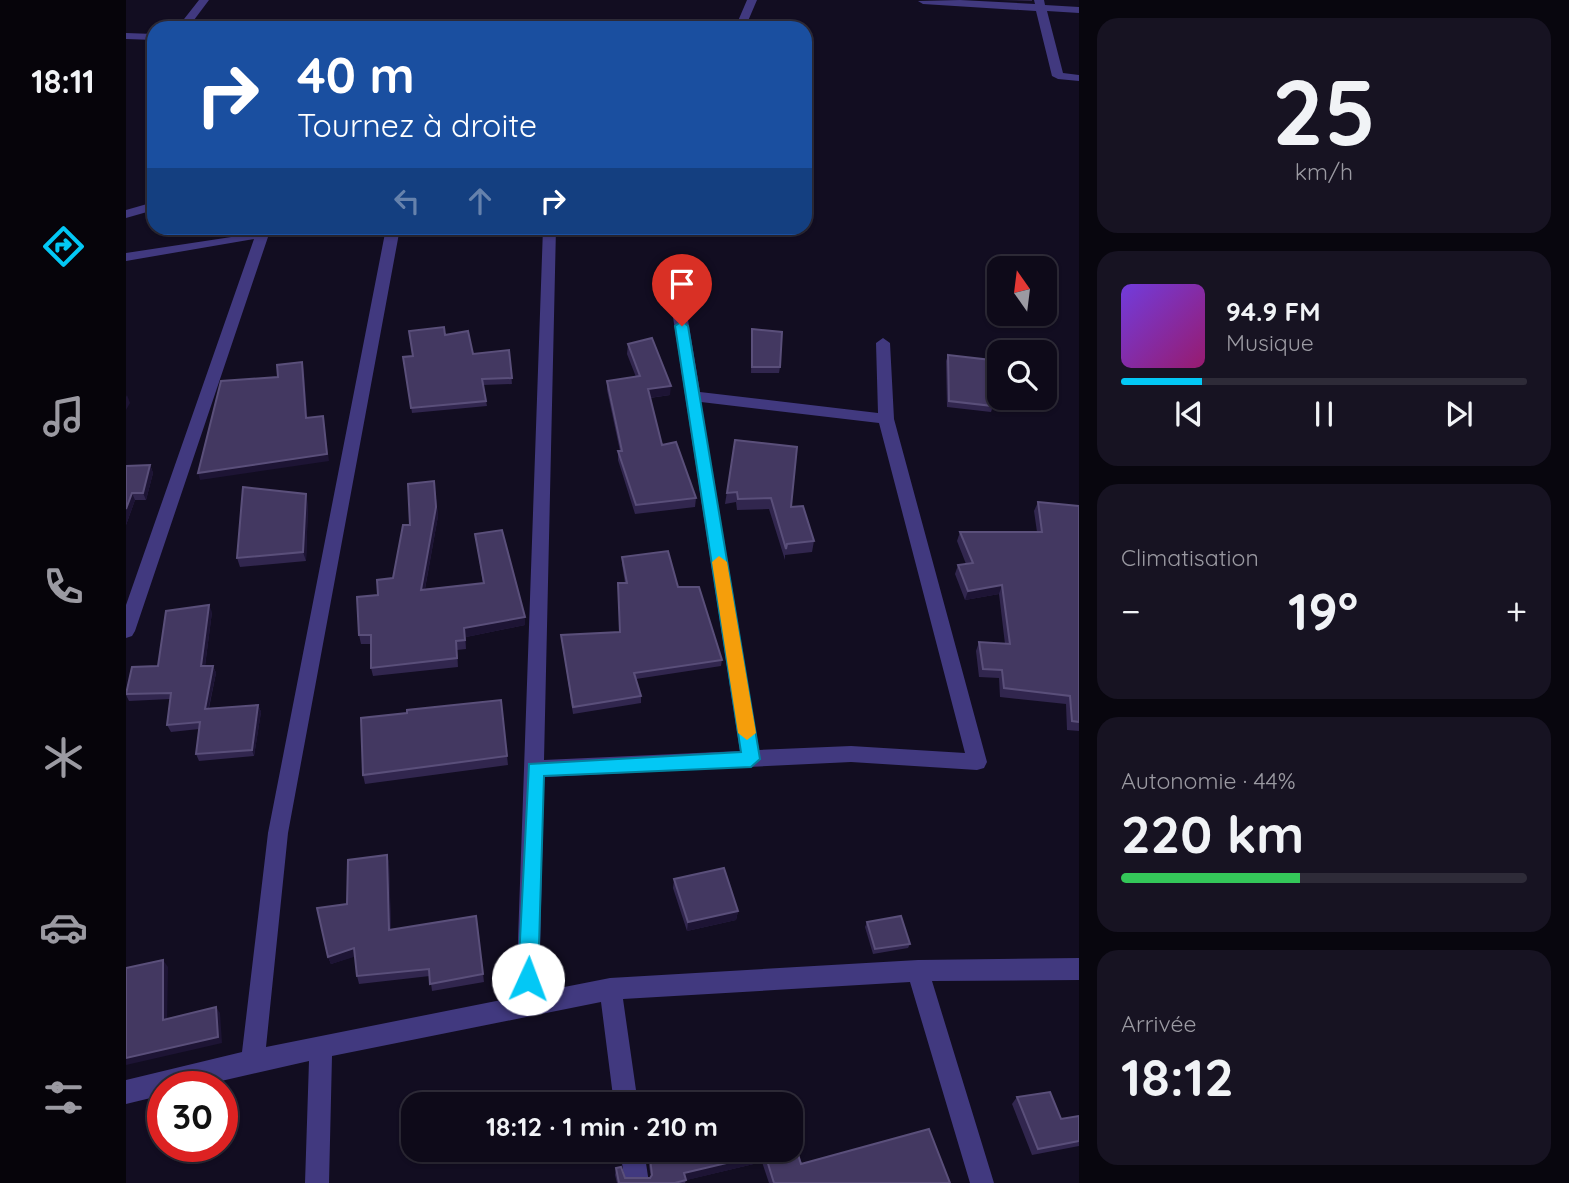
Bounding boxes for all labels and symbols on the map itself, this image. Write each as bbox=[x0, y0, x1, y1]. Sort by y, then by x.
pin bbox=[652, 254, 712, 326]
north arrow bbox=[987, 256, 1057, 326]
position arrow bbox=[491, 942, 565, 1016]
speed limit sign: 30 bbox=[147, 1071, 238, 1162]

